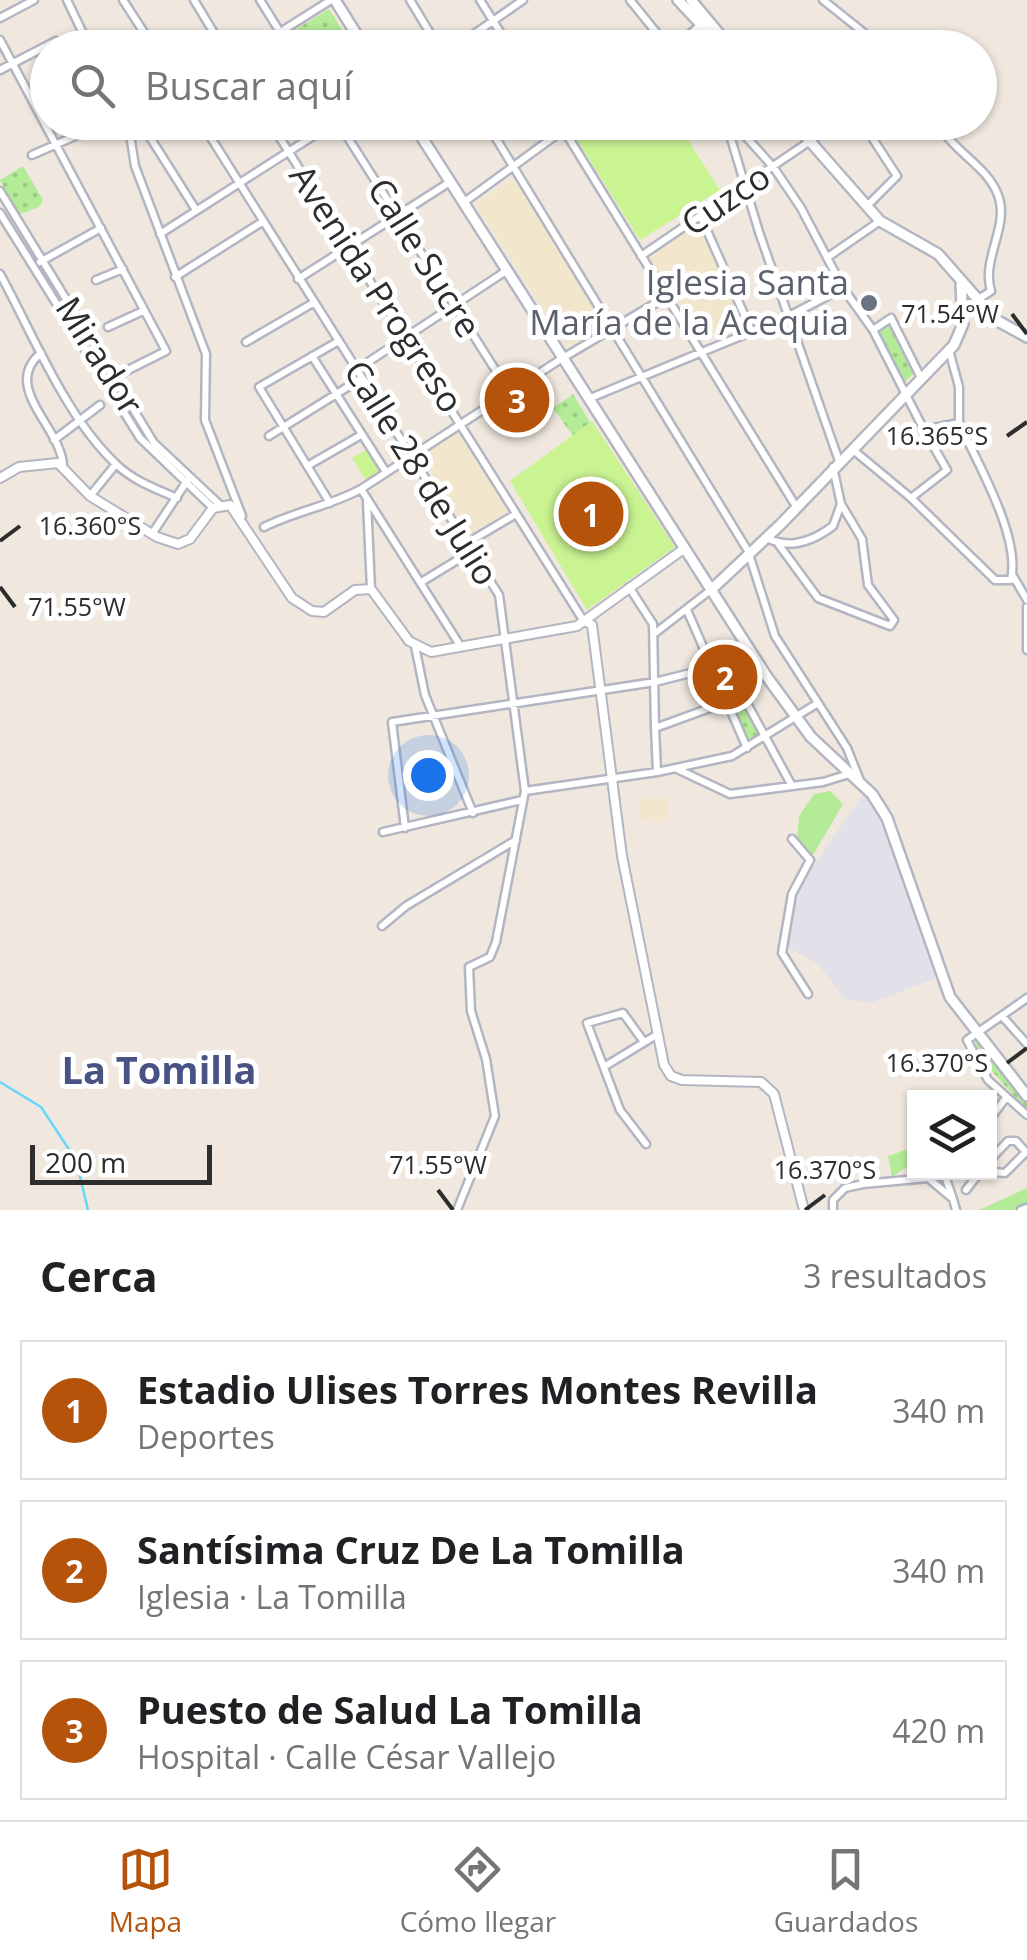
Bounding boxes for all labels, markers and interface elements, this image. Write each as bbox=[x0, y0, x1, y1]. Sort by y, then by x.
search box bbox=[30, 30, 997, 140]
icon: search bbox=[65, 58, 120, 113]
text: Buscar aquí bbox=[145, 59, 353, 111]
street label: Cuzco bbox=[672, 152, 779, 246]
street label: Avenida Progreso bbox=[279, 155, 475, 421]
street label: Calle Sucre bbox=[358, 169, 493, 346]
place label: Iglesia Santa María de la Acequia bbox=[529, 258, 849, 345]
street label: Mirador bbox=[46, 287, 155, 423]
marker: Iglesia Santa María de la Acequia bbox=[858, 292, 880, 314]
text: 71.54°W bbox=[901, 296, 999, 330]
street label: Calle 28 de Julio bbox=[334, 351, 510, 594]
pin: 3 bbox=[484, 362, 550, 438]
text: 16.365°S bbox=[886, 418, 988, 452]
pin: 1 bbox=[558, 476, 624, 552]
text: 16.360°S bbox=[39, 508, 141, 542]
text: 71.55°W bbox=[28, 589, 126, 623]
pin: 2 bbox=[692, 640, 758, 714]
your location bbox=[403, 750, 454, 801]
district label: La Tomilla bbox=[62, 1043, 256, 1095]
text: 16.370°S bbox=[886, 1045, 988, 1079]
map controls bbox=[907, 1090, 997, 1180]
button: layers bbox=[907, 1090, 997, 1180]
scale bar bbox=[30, 1140, 212, 1184]
text: 200 m bbox=[45, 1143, 126, 1181]
text: 71.55°W bbox=[389, 1147, 487, 1181]
text: 16.370°S bbox=[774, 1152, 876, 1186]
text: Cerca bbox=[40, 1247, 158, 1304]
text: 3 resultados bbox=[803, 1254, 987, 1297]
text: Estadio Ulises Torres Montes Revilla bbox=[137, 1363, 818, 1415]
text: 1 bbox=[65, 1389, 84, 1432]
text: 340 m bbox=[892, 1389, 985, 1432]
text: Deportes bbox=[137, 1415, 275, 1458]
text: Santísima Cruz De La Tomilla bbox=[137, 1523, 685, 1575]
text: 2 bbox=[65, 1549, 84, 1592]
text: 340 m bbox=[892, 1549, 985, 1592]
text: Iglesia · La Tomilla bbox=[137, 1575, 407, 1618]
text: Puesto de Salud La Tomilla bbox=[137, 1683, 643, 1735]
text: 3 bbox=[65, 1709, 84, 1752]
text: 420 m bbox=[892, 1709, 985, 1752]
text: Hospital · Calle César Vallejo bbox=[137, 1735, 556, 1778]
tab: Mapa bbox=[109, 1842, 182, 1940]
tab: Cómo llegar bbox=[400, 1842, 556, 1940]
tab: Guardados bbox=[774, 1842, 918, 1940]

